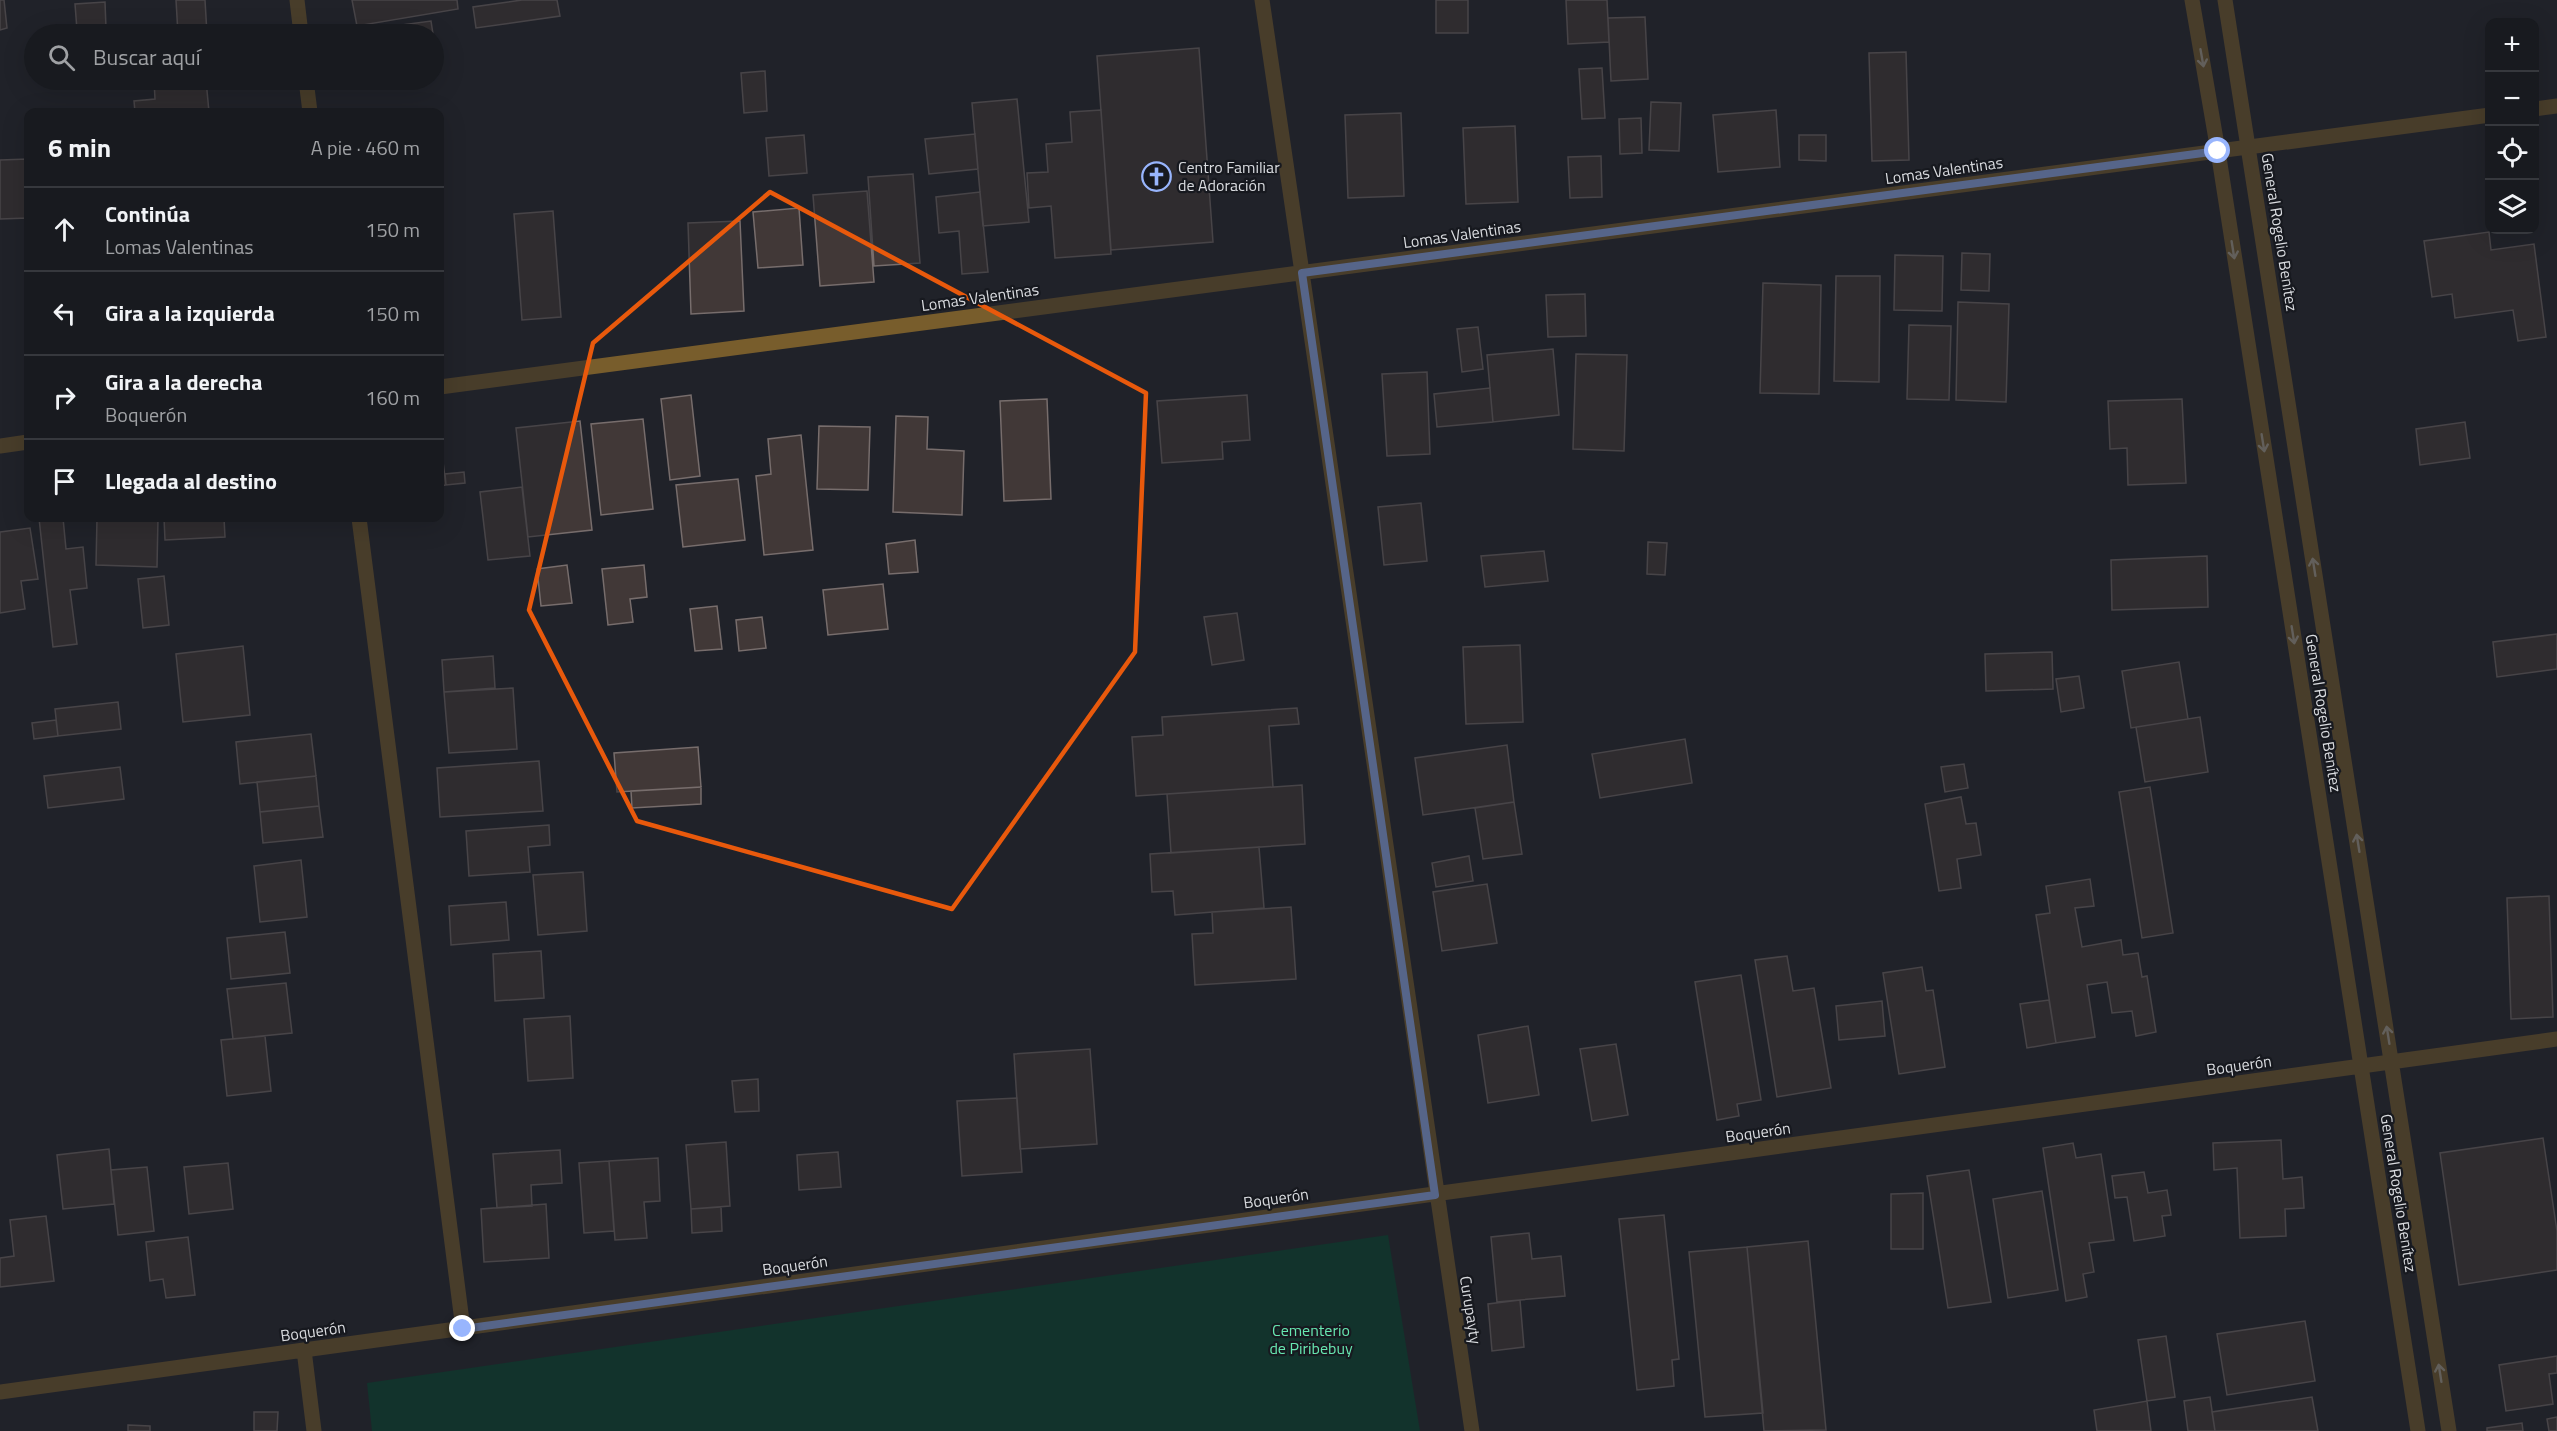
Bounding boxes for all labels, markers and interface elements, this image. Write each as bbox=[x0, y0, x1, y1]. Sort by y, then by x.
map controls bbox=[2485, 18, 2539, 234]
button: + bbox=[2485, 18, 2539, 72]
search box bbox=[24, 24, 444, 90]
text: Buscar aquí bbox=[93, 40, 201, 74]
icon: search bbox=[45, 41, 78, 74]
one-way arrow bbox=[2197, 47, 2208, 67]
button: − bbox=[2485, 72, 2539, 126]
button: locate bbox=[2485, 126, 2539, 180]
text: 6 min bbox=[48, 128, 111, 167]
text: A pie · 460 m bbox=[311, 132, 420, 163]
route start bbox=[2204, 137, 2230, 163]
street label: Lomas Valentinas bbox=[1884, 150, 2004, 190]
street label: General Rogelio Benítez bbox=[2256, 151, 2304, 313]
place label: Centro Familiar de Adoración bbox=[1178, 155, 1280, 197]
church icon: Centro Familiar de Adoración bbox=[1141, 160, 1173, 192]
button: layers bbox=[2485, 180, 2539, 234]
text: Continúa bbox=[105, 197, 190, 231]
icon: ahead bbox=[48, 213, 81, 246]
text: 150 m bbox=[365, 214, 420, 245]
street label: Lomas Valentinas bbox=[1402, 214, 1522, 254]
text: Lomas Valentinas bbox=[105, 231, 253, 262]
one-way arrow bbox=[2228, 240, 2239, 259]
street label: Lomas Valentinas bbox=[920, 277, 1040, 317]
text: Gira a la izquierda bbox=[105, 296, 275, 330]
icon: left bbox=[48, 297, 81, 330]
text: 150 m bbox=[365, 298, 420, 329]
text: Gira a la derecha bbox=[105, 365, 262, 399]
icon: right bbox=[48, 381, 81, 414]
text: 160 m bbox=[365, 382, 420, 413]
text: Boquerón bbox=[105, 399, 187, 430]
one-way arrow bbox=[2258, 432, 2269, 452]
text: Llegada al destino bbox=[105, 464, 277, 498]
icon: arrive bbox=[48, 465, 81, 498]
one-way arrow bbox=[2309, 558, 2320, 577]
one-way arrow bbox=[2288, 625, 2299, 645]
street label: General Rogelio Benítez bbox=[2300, 632, 2348, 794]
one-way arrow bbox=[2352, 833, 2363, 853]
one-way arrow bbox=[2382, 1026, 2393, 1046]
street label: Boquerón bbox=[2205, 1049, 2273, 1081]
street label: General Rogelio Benítez bbox=[2375, 1112, 2423, 1274]
street label: Boquerón bbox=[1724, 1116, 1792, 1148]
street label: Boquerón bbox=[1242, 1182, 1310, 1214]
street label: Boquerón bbox=[761, 1249, 829, 1281]
street label: Curupayty bbox=[1454, 1274, 1488, 1346]
street label: Boquerón bbox=[279, 1315, 347, 1347]
route end bbox=[449, 1315, 475, 1341]
park label: Cementerio de Piribebuy bbox=[1269, 1318, 1353, 1360]
one-way arrow bbox=[2435, 1364, 2446, 1384]

